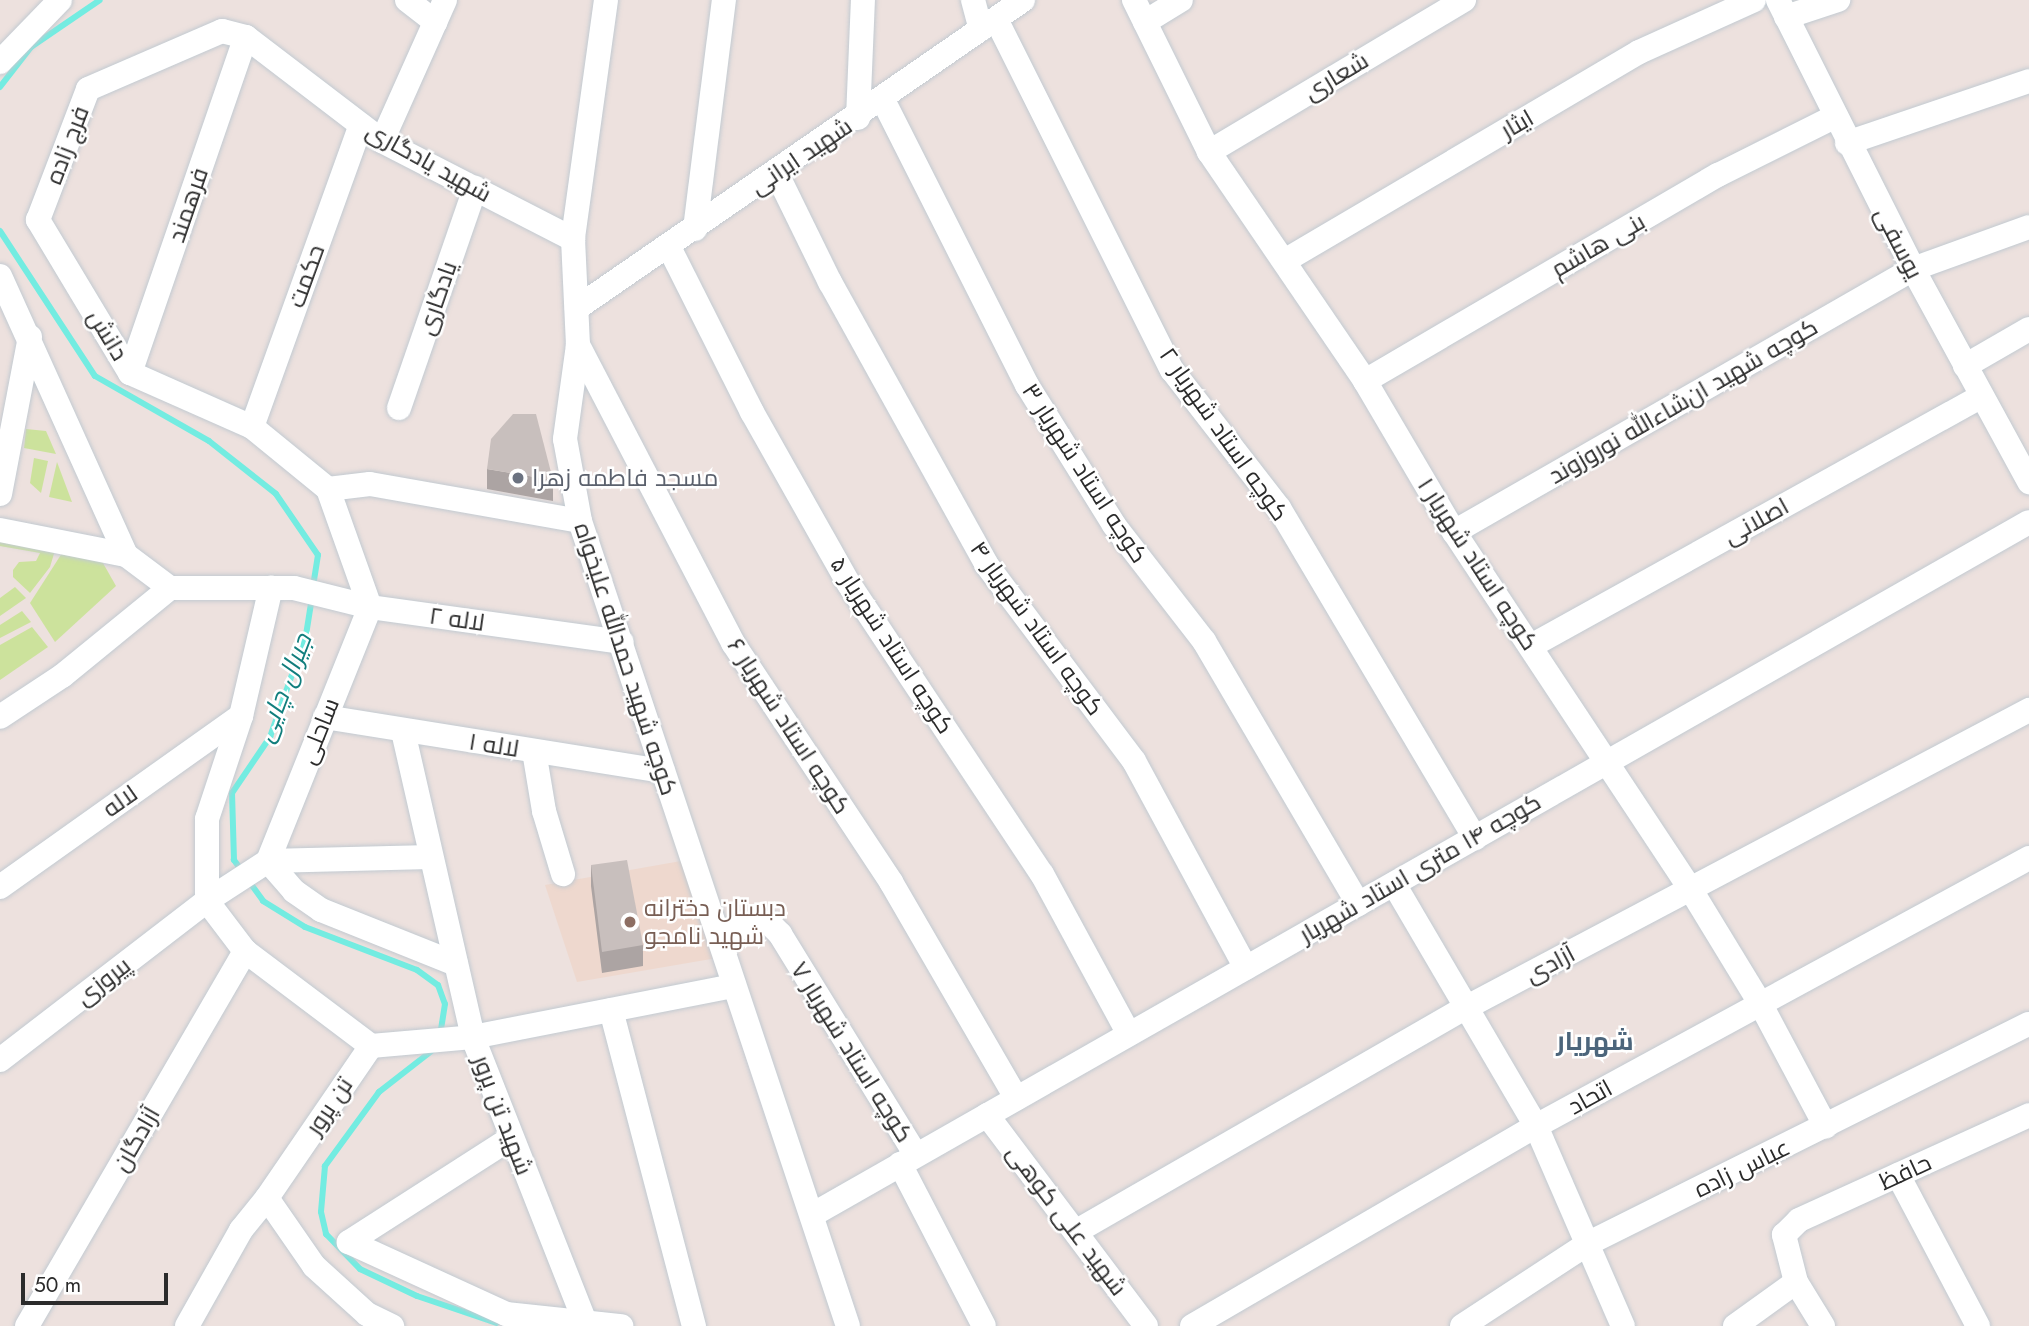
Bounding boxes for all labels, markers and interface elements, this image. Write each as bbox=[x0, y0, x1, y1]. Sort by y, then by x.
street label: شعاری bbox=[1299, 46, 1373, 106]
street label: فرج زاده bbox=[39, 102, 95, 188]
street label: ایثار bbox=[1495, 103, 1539, 145]
street label: شهید ایرانی bbox=[744, 111, 858, 201]
street label: شهید یادگاری bbox=[361, 116, 497, 208]
street label: فرهمند bbox=[162, 164, 214, 246]
street label: یوسفی bbox=[1869, 202, 1929, 284]
street label: بنی هاشم bbox=[1546, 207, 1650, 283]
street label: حکمت bbox=[281, 241, 331, 311]
street label: یادگاری bbox=[411, 257, 463, 339]
street label: دانش bbox=[82, 304, 134, 366]
street label: کوچه شهید ان‌شاءالله نوروزوند bbox=[1543, 312, 1823, 490]
street label: کوچه استاد شهریار ۲ bbox=[1153, 342, 1295, 526]
street label: کوچه استاد شهریار ۳ bbox=[1016, 378, 1154, 568]
place label: مسجد فاطمه زهرا bbox=[532, 464, 718, 492]
marker: مسجد فاطمه زهرا bbox=[510, 470, 526, 486]
street label: کوچه استاد شهریار ۱ bbox=[1412, 472, 1544, 656]
street label: اصلانی bbox=[1718, 491, 1794, 551]
street label: کوچه شهید حمدالله علیخواه bbox=[568, 519, 684, 799]
street label: کوچه استاد شهریار ۴ bbox=[964, 535, 1110, 721]
street label: کوچه استاد شهریار ۵ bbox=[824, 551, 960, 739]
street label: لاله ۲ bbox=[427, 601, 487, 637]
water label: جیرال چایی bbox=[249, 629, 319, 747]
street label: کوچه استاد شهریار ۶ bbox=[721, 633, 857, 819]
street label: ساحلی bbox=[293, 694, 345, 768]
street label: لاله ۱ bbox=[467, 727, 521, 763]
street label: لاله bbox=[97, 779, 143, 823]
street label: کوچه ۱۴ متری استاد شهریار bbox=[1294, 787, 1546, 949]
place label: دبستان دخترانه شهید نامجو bbox=[644, 894, 786, 950]
marker: دبستان دخترانه شهید نامجو bbox=[622, 914, 638, 930]
street label: آزادی bbox=[1520, 939, 1580, 989]
street label: پیروزی bbox=[70, 951, 136, 1011]
street label: کوچه استاد شهریار ۷ bbox=[785, 956, 919, 1148]
district label: شهریار bbox=[1556, 1026, 1634, 1058]
street label: شهید تن پرور bbox=[467, 1051, 539, 1179]
street label: تن پرور bbox=[299, 1072, 359, 1140]
street label: اتحاد bbox=[1563, 1073, 1617, 1121]
street label: آزادگان bbox=[106, 1101, 166, 1177]
street label: عباس زاده bbox=[1689, 1132, 1795, 1204]
street label: شهید علی کوهی bbox=[1001, 1139, 1133, 1301]
street label: حافظ bbox=[1874, 1148, 1936, 1196]
scale bar bbox=[24, 1260, 172, 1304]
text: 50 m bbox=[34, 1270, 81, 1300]

